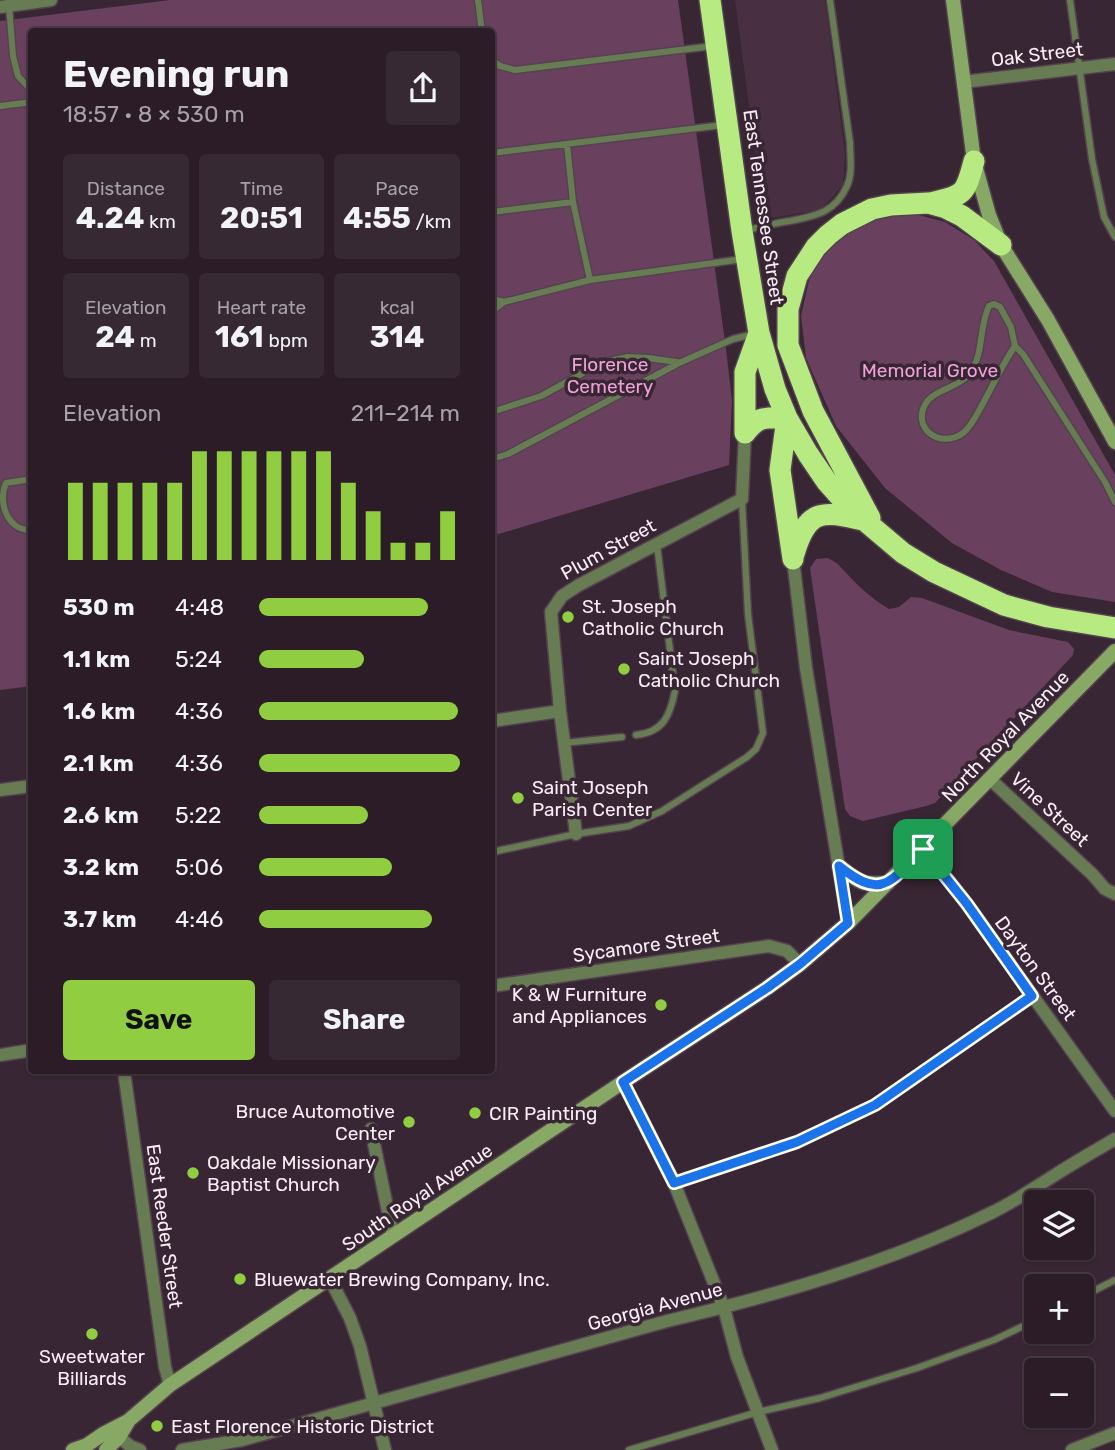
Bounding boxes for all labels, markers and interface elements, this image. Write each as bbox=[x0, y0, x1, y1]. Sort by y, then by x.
street label: Oak Street bbox=[990, 37, 1085, 72]
text: Evening run bbox=[63, 51, 289, 97]
button: share bbox=[386, 51, 460, 125]
text: 18:57 · 8 × 530 m bbox=[63, 100, 245, 128]
street label: East Tennessee Street bbox=[738, 108, 789, 307]
text: Distance bbox=[87, 177, 165, 200]
text: Time bbox=[240, 177, 283, 200]
text: Pace bbox=[375, 177, 419, 200]
text: 4.24 bbox=[76, 200, 144, 236]
text: 20:51 bbox=[220, 200, 303, 236]
text: 4:55 bbox=[343, 200, 411, 236]
text: km bbox=[144, 210, 176, 233]
text: /km bbox=[411, 210, 451, 233]
text: Elevation bbox=[85, 296, 167, 319]
text: Heart rate bbox=[217, 296, 306, 319]
text: kcal bbox=[380, 296, 415, 319]
text: 24 bbox=[95, 319, 135, 355]
text: 161 bbox=[215, 319, 264, 355]
text: 314 bbox=[370, 319, 425, 355]
text: m bbox=[135, 329, 157, 352]
text: bpm bbox=[264, 329, 308, 352]
park label: Florence Cemetery bbox=[567, 353, 653, 398]
park label: Memorial Grove bbox=[862, 359, 998, 382]
text: Elevation bbox=[63, 399, 162, 427]
text: 211–214 m bbox=[351, 399, 460, 427]
street label: Plum Street bbox=[557, 514, 660, 585]
text: 530 m bbox=[63, 593, 135, 621]
text: 4:48 bbox=[175, 593, 224, 621]
place label: St. Joseph Catholic Church bbox=[582, 595, 724, 640]
marker: St. Joseph Catholic Church bbox=[560, 609, 576, 625]
text: 1.1 km bbox=[63, 645, 130, 673]
text: 5:24 bbox=[175, 645, 222, 673]
place label: Saint Joseph Catholic Church bbox=[638, 647, 780, 692]
marker: Saint Joseph Catholic Church bbox=[616, 661, 632, 677]
street label: North Royal Avenue bbox=[937, 666, 1074, 807]
text: 1.6 km bbox=[63, 697, 135, 725]
text: 4:36 bbox=[175, 697, 223, 725]
text: 2.1 km bbox=[63, 749, 134, 777]
text: 4:36 bbox=[175, 749, 223, 777]
street label: Vine Street bbox=[1006, 767, 1094, 852]
place label: Saint Joseph Parish Center bbox=[532, 776, 653, 821]
marker: Saint Joseph Parish Center bbox=[510, 790, 526, 806]
text: 2.6 km bbox=[63, 801, 139, 829]
text: 5:22 bbox=[175, 801, 222, 829]
pin bbox=[893, 819, 953, 879]
icon: arrive bbox=[904, 830, 942, 868]
text: 3.2 km bbox=[63, 853, 139, 881]
text: 5:06 bbox=[175, 853, 223, 881]
text: 3.7 km bbox=[63, 905, 137, 933]
text: 4:46 bbox=[175, 905, 223, 933]
street label: Dayton Street bbox=[990, 912, 1081, 1025]
street label: Sycamore Street bbox=[571, 924, 722, 967]
button: Save bbox=[63, 980, 255, 1060]
button: Share bbox=[269, 980, 460, 1060]
place label: K & W Furniture and Appliances bbox=[512, 983, 647, 1028]
marker: K & W Furniture and Appliances bbox=[653, 997, 669, 1013]
place label: Bruce Automotive Center bbox=[235, 1100, 396, 1145]
place label: CIR Painting bbox=[489, 1102, 597, 1125]
marker: CIR Painting bbox=[467, 1105, 483, 1121]
marker: Bruce Automotive Center bbox=[401, 1114, 417, 1130]
street label: South Royal Avenue bbox=[338, 1139, 497, 1256]
street label: East Reeder Street bbox=[142, 1142, 188, 1310]
place label: Oakdale Missionary Baptist Church bbox=[207, 1151, 376, 1196]
marker: Oakdale Missionary Baptist Church bbox=[185, 1165, 201, 1181]
map controls bbox=[1024, 1190, 1094, 1428]
button: layers bbox=[1024, 1190, 1094, 1260]
place label: Bluewater Brewing Company, Inc. bbox=[254, 1268, 550, 1291]
marker: Bluewater Brewing Company, Inc. bbox=[232, 1271, 248, 1287]
button: + bbox=[1024, 1274, 1094, 1344]
street label: Georgia Avenue bbox=[585, 1277, 725, 1336]
marker: Sweetwater Billiards bbox=[84, 1326, 100, 1342]
place label: Sweetwater Billiards bbox=[39, 1345, 146, 1390]
button: − bbox=[1024, 1358, 1094, 1428]
place label: East Florence Historic District bbox=[171, 1415, 435, 1438]
marker: East Florence Historic District bbox=[149, 1418, 165, 1434]

